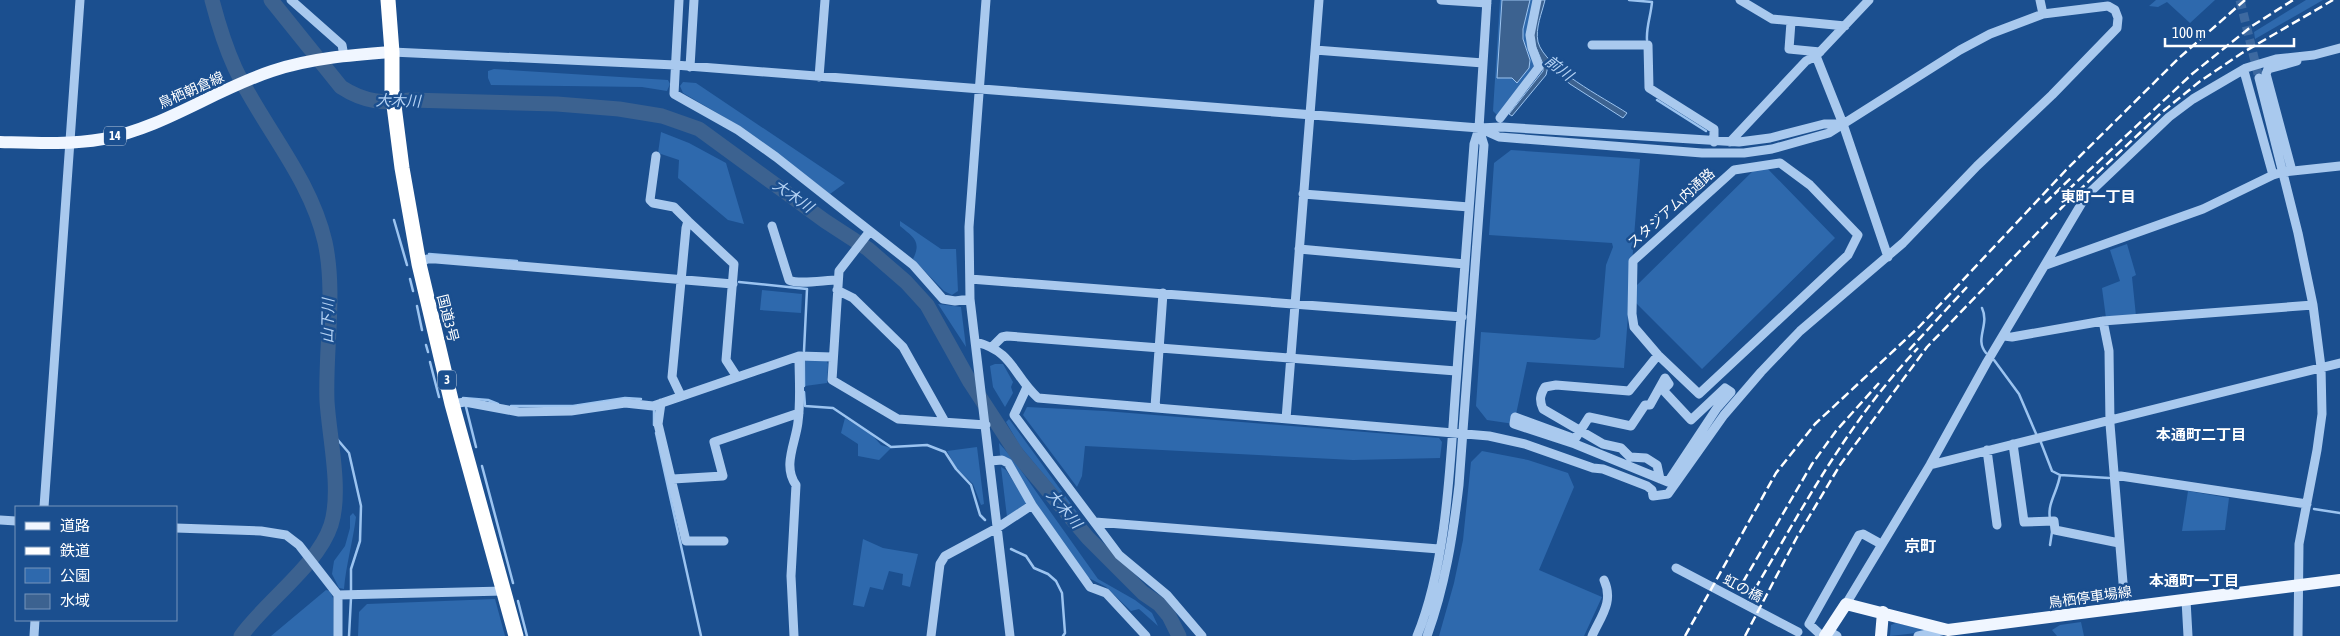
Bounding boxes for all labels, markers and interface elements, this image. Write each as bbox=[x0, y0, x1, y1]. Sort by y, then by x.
scale bar bbox=[2165, 15, 2294, 47]
text: 100 m bbox=[2172, 24, 2206, 41]
water label: 前川 bbox=[1542, 52, 1578, 85]
street label: 鳥栖朝倉線 bbox=[156, 68, 226, 112]
water label: 大木川 bbox=[375, 92, 423, 109]
road number: 14 bbox=[104, 126, 126, 146]
street label: スタジアム内通路 bbox=[1624, 165, 1718, 251]
water label: 大木川 bbox=[770, 176, 818, 217]
district label: 東町一丁目 bbox=[2060, 188, 2136, 205]
street label: 国道3号 bbox=[434, 292, 462, 344]
water label: 山下川 bbox=[319, 296, 336, 344]
road number: 3 bbox=[438, 370, 456, 390]
district label: 本通町二丁目 bbox=[2156, 426, 2246, 443]
water label: 大木川 bbox=[1043, 486, 1087, 533]
legend bbox=[15, 506, 178, 621]
text: 道路 bbox=[60, 517, 90, 534]
district label: 京町 bbox=[1904, 537, 1936, 555]
text: 鉄道 bbox=[60, 542, 90, 559]
text: 公園 bbox=[60, 567, 90, 584]
street label: 虹の橋 bbox=[1721, 571, 1765, 605]
district label: 本通町一丁目 bbox=[2149, 572, 2239, 589]
street label: 鳥栖停車場線 bbox=[2047, 583, 2133, 611]
text: 水域 bbox=[60, 592, 90, 609]

